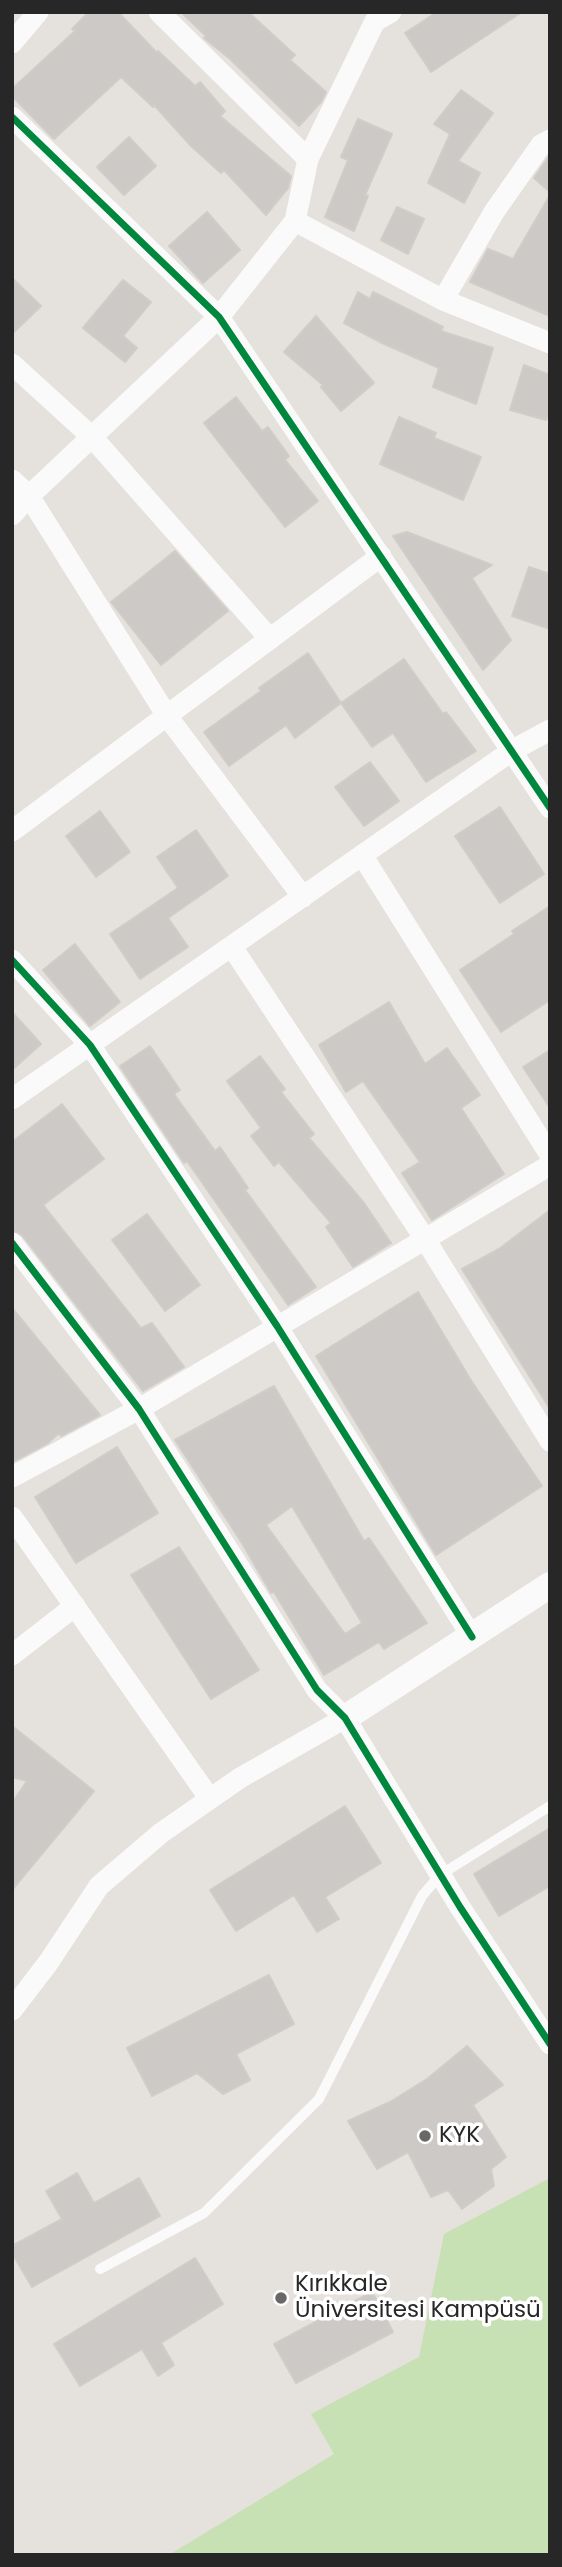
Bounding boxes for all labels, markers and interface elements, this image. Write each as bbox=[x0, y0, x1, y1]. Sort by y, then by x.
place label: KYK bbox=[439, 2122, 480, 2150]
marker: KYK bbox=[417, 2128, 433, 2144]
place label: Kırıkkale Üniversitesi Kampüsü bbox=[295, 2271, 541, 2325]
marker: Kırıkkale Üniversitesi Kampüsü bbox=[273, 2290, 289, 2306]

